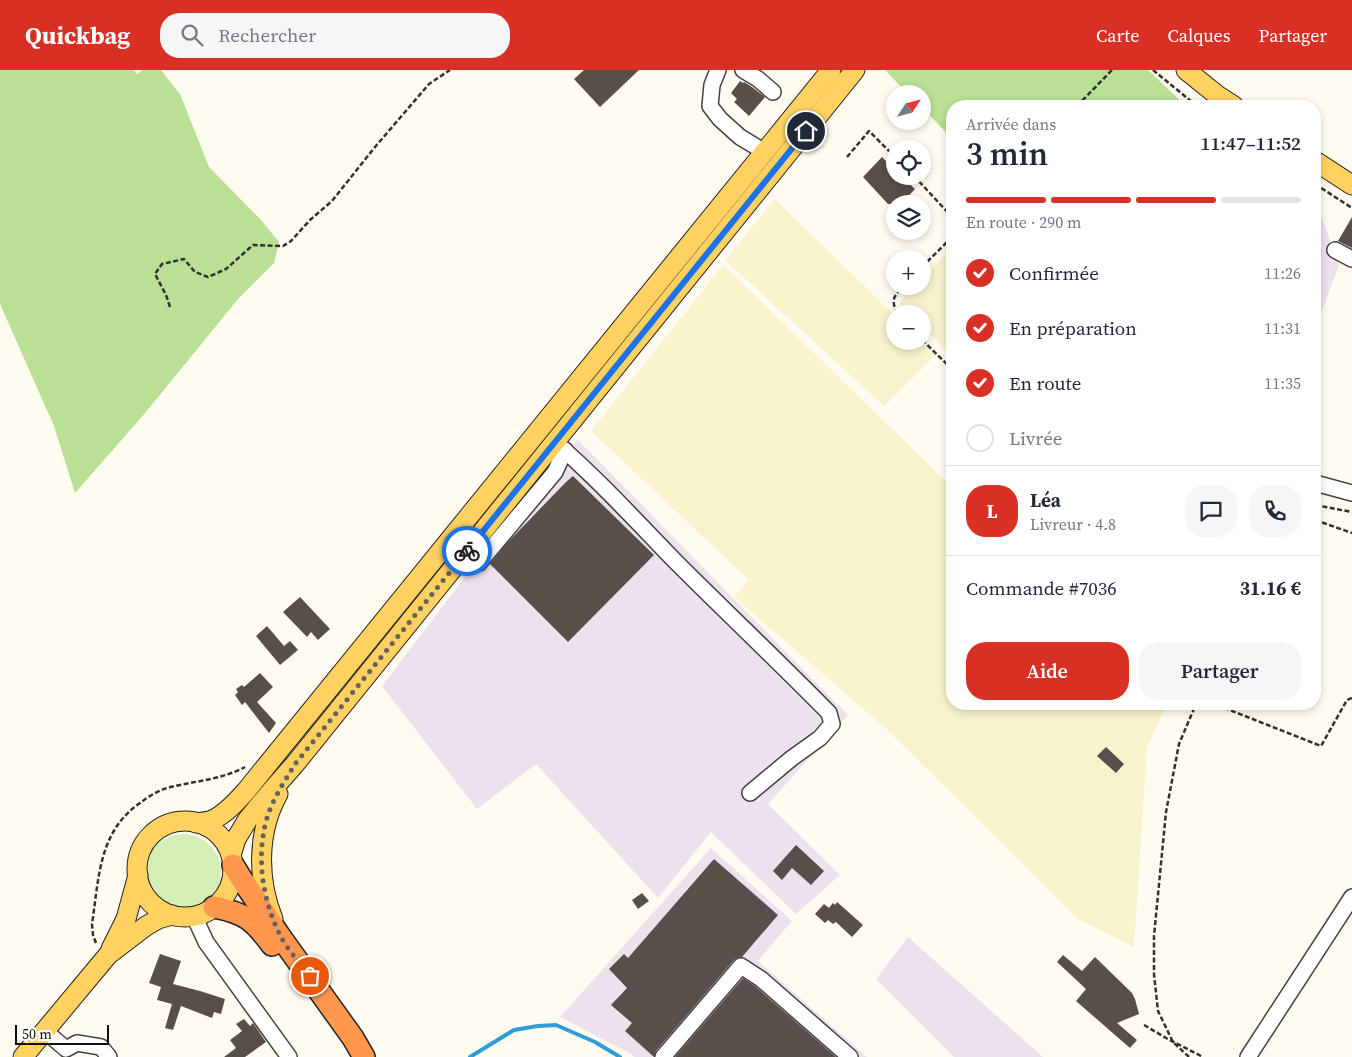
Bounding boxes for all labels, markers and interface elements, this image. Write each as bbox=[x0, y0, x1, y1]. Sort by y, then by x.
search box bbox=[160, 13, 510, 58]
text: Quickbag bbox=[25, 19, 130, 52]
icon: search bbox=[178, 21, 206, 49]
text: Rechercher bbox=[218, 22, 316, 48]
text: Carte bbox=[1096, 23, 1139, 48]
text: Calques bbox=[1167, 23, 1231, 48]
text: Partager bbox=[1259, 23, 1327, 48]
north arrow bbox=[886, 85, 931, 130]
map controls bbox=[886, 85, 931, 350]
pin bbox=[785, 110, 827, 152]
text: Arrivée dans bbox=[966, 113, 1056, 135]
icon: home bbox=[792, 117, 820, 145]
text: 11:47–11:52 bbox=[1201, 130, 1301, 156]
text: 3 min bbox=[966, 132, 1048, 176]
button: locate bbox=[886, 140, 931, 185]
button: layers bbox=[886, 195, 931, 240]
text: En route · 290 m bbox=[966, 211, 1081, 233]
button: + bbox=[886, 250, 931, 295]
icon: check bbox=[966, 259, 994, 287]
text: Confirmée bbox=[1009, 260, 1099, 286]
text: 11:26 bbox=[1264, 262, 1301, 284]
button: − bbox=[886, 305, 931, 350]
icon: check bbox=[966, 314, 994, 342]
text: En préparation bbox=[1009, 315, 1137, 341]
text: 11:31 bbox=[1264, 317, 1301, 339]
icon: check bbox=[966, 369, 994, 397]
text: En route bbox=[1009, 370, 1081, 396]
text: 11:35 bbox=[1264, 372, 1301, 394]
text: Livrée bbox=[1009, 425, 1063, 451]
button: chat bbox=[1185, 485, 1237, 537]
button: phone bbox=[1249, 485, 1301, 537]
text: Léa bbox=[1030, 487, 1061, 513]
text: L bbox=[986, 498, 998, 524]
text: Livreur · 4.8 bbox=[1030, 513, 1116, 535]
courier bbox=[442, 526, 492, 576]
icon: bike bbox=[453, 537, 481, 565]
text: Commande #7036 bbox=[966, 575, 1117, 601]
text: 31.16 € bbox=[1240, 575, 1301, 601]
button: Aide bbox=[966, 642, 1129, 700]
button: Partager bbox=[1139, 642, 1301, 700]
pin bbox=[289, 955, 331, 997]
icon: bag bbox=[296, 962, 324, 990]
scale bar bbox=[15, 1022, 109, 1045]
text: 50 m bbox=[22, 1024, 52, 1044]

